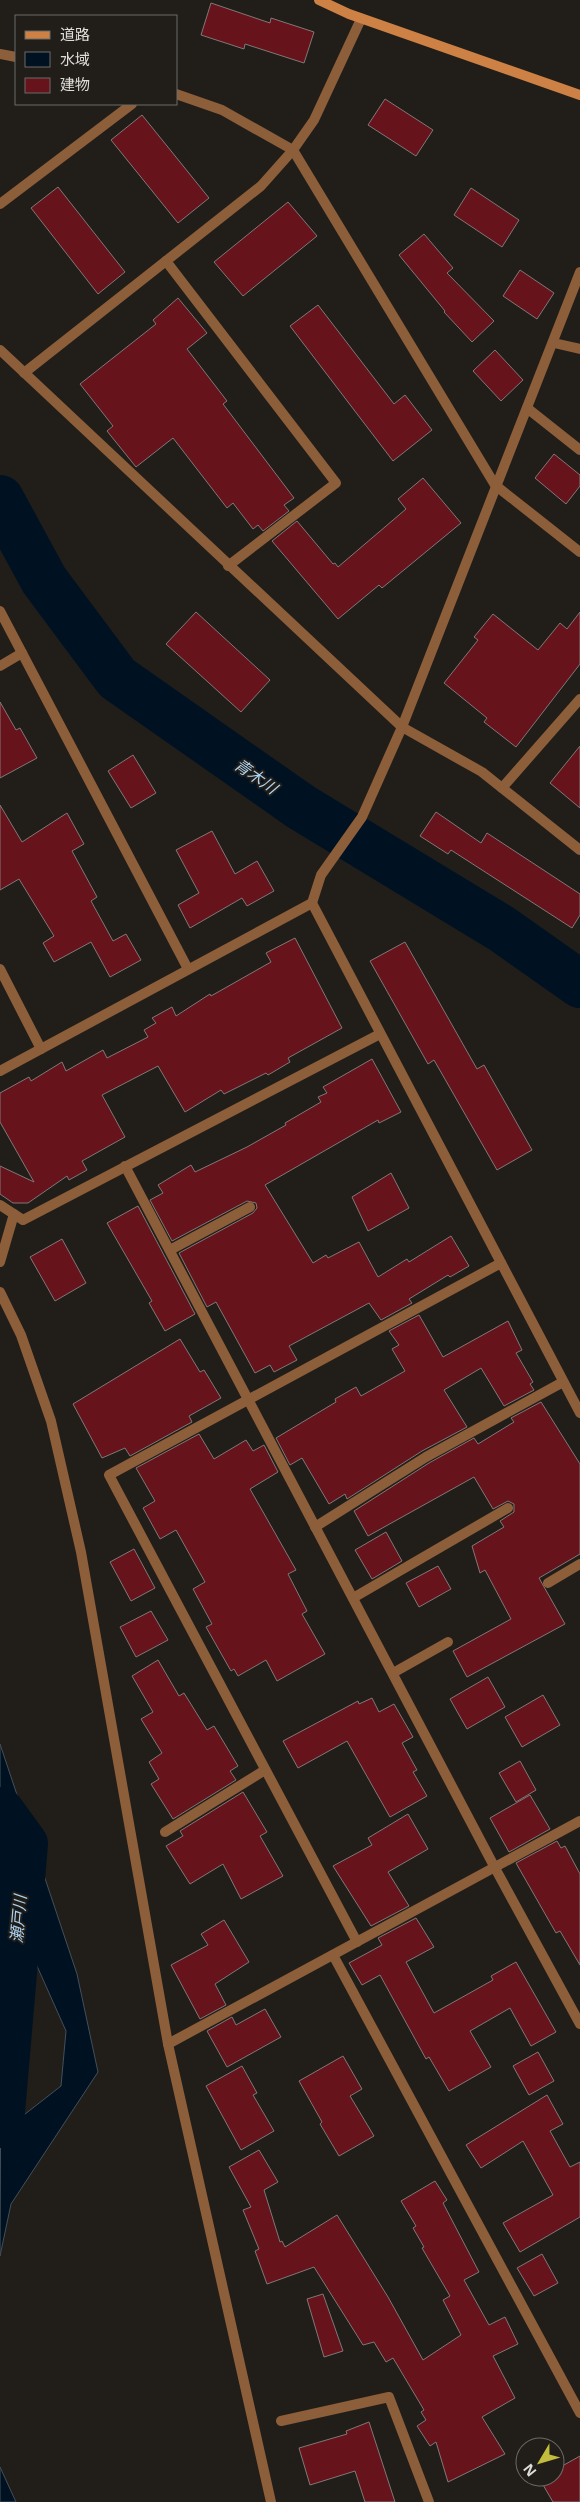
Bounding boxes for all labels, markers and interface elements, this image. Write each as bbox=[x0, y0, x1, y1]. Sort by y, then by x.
legend bbox=[15, 15, 178, 105]
text: 道路 bbox=[60, 24, 90, 44]
text: 水域 bbox=[60, 49, 90, 69]
text: 建物 bbox=[60, 74, 90, 94]
water label: 青木川 bbox=[230, 753, 284, 800]
water label: 瀬戸川 bbox=[5, 1892, 31, 1944]
north arrow bbox=[515, 2437, 565, 2487]
text: N bbox=[518, 2460, 540, 2481]

